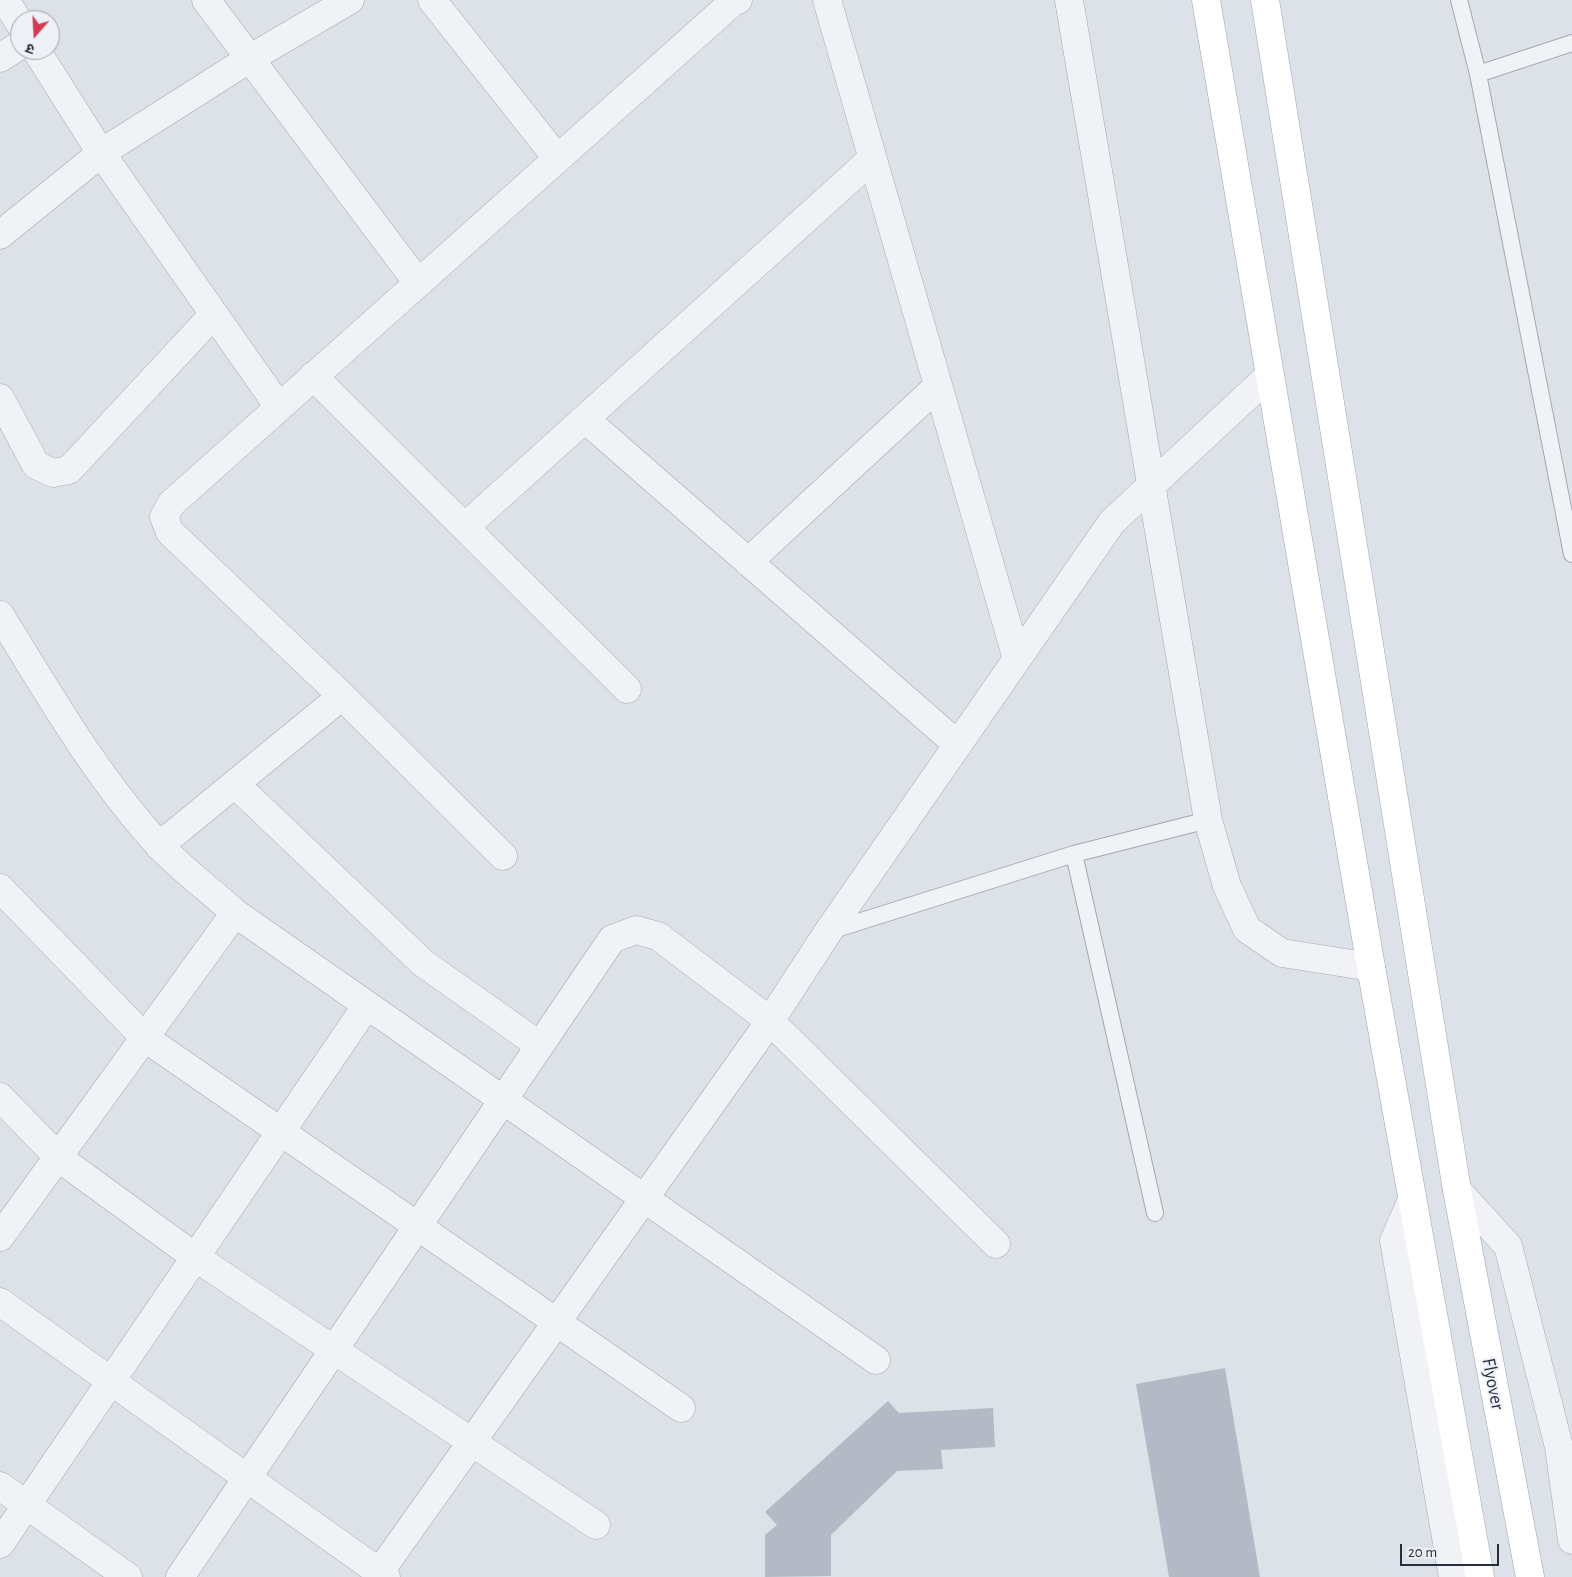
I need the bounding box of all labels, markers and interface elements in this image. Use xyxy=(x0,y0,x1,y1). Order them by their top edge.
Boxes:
north arrow xyxy=(10,10,60,60)
text: उ xyxy=(24,40,37,56)
street label: Flyover xyxy=(1477,1356,1509,1412)
scale bar xyxy=(1402,1534,1501,1566)
text: 20 m xyxy=(1408,1545,1437,1560)

